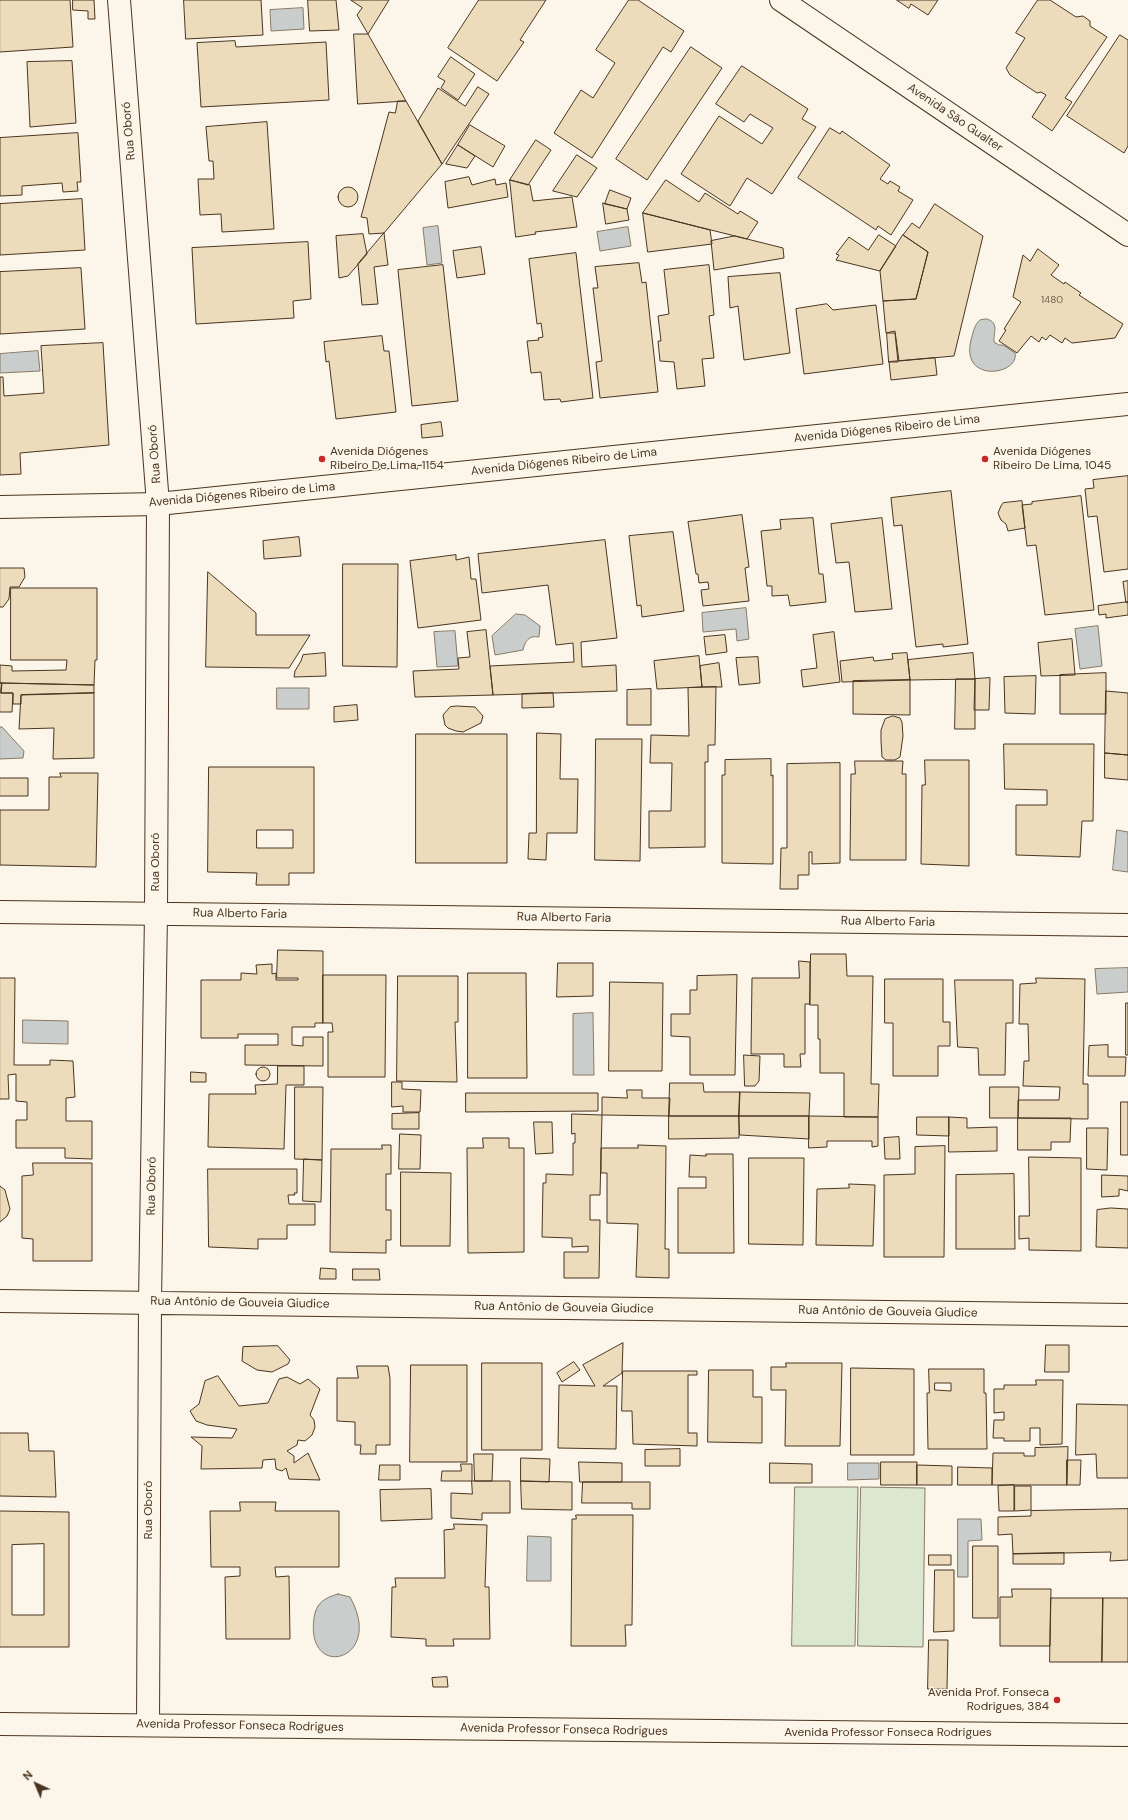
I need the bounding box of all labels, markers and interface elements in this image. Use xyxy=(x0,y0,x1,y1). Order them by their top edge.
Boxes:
street label: Avenida São Gualter xyxy=(905,81,1005,155)
street label: Rua Oboró xyxy=(119,101,139,161)
house number: 1480 xyxy=(1041,294,1063,306)
street label: Avenida Diógenes Ribeiro de Lima xyxy=(793,412,981,446)
street label: Rua Oboró xyxy=(146,424,164,484)
place label: Avenida Diógenes Ribeiro De Lima, 1154 xyxy=(330,445,444,473)
street label: Avenida Diógenes Ribeiro de Lima xyxy=(470,445,658,479)
place label: Avenida Diógenes Ribeiro De Lima, 1045 xyxy=(993,445,1111,473)
marker: Avenida Diógenes Ribeiro De Lima, 1154 xyxy=(317,454,327,464)
marker: Avenida Diógenes Ribeiro De Lima, 1045 xyxy=(980,454,990,464)
street label: Avenida Diógenes Ribeiro de Lima xyxy=(148,480,336,510)
street label: Rua Oboró xyxy=(149,833,163,891)
street label: Rua Alberto Faria xyxy=(193,906,287,922)
street label: Rua Alberto Faria xyxy=(517,910,611,926)
street label: Rua Alberto Faria xyxy=(841,914,935,930)
street label: Rua Oboró xyxy=(144,1156,160,1216)
street label: Rua Antônio de Gouveia Giudice xyxy=(150,1294,330,1312)
street label: Rua Antônio de Gouveia Giudice xyxy=(474,1299,654,1317)
street label: Rua Antônio de Gouveia Giudice xyxy=(798,1303,978,1321)
street label: Rua Oboró xyxy=(142,1481,156,1539)
place label: Avenida Prof. Fonseca Rodrigues, 384 xyxy=(928,1686,1049,1714)
marker: Avenida Prof. Fonseca Rodrigues, 384 xyxy=(1052,1695,1062,1705)
street label: Avenida Professor Fonseca Rodrigues xyxy=(136,1717,344,1735)
street label: Avenida Professor Fonseca Rodrigues xyxy=(460,1721,668,1739)
street label: Avenida Professor Fonseca Rodrigues xyxy=(784,1726,992,1740)
north arrow xyxy=(16,1764,56,1804)
text: N xyxy=(20,1768,35,1783)

